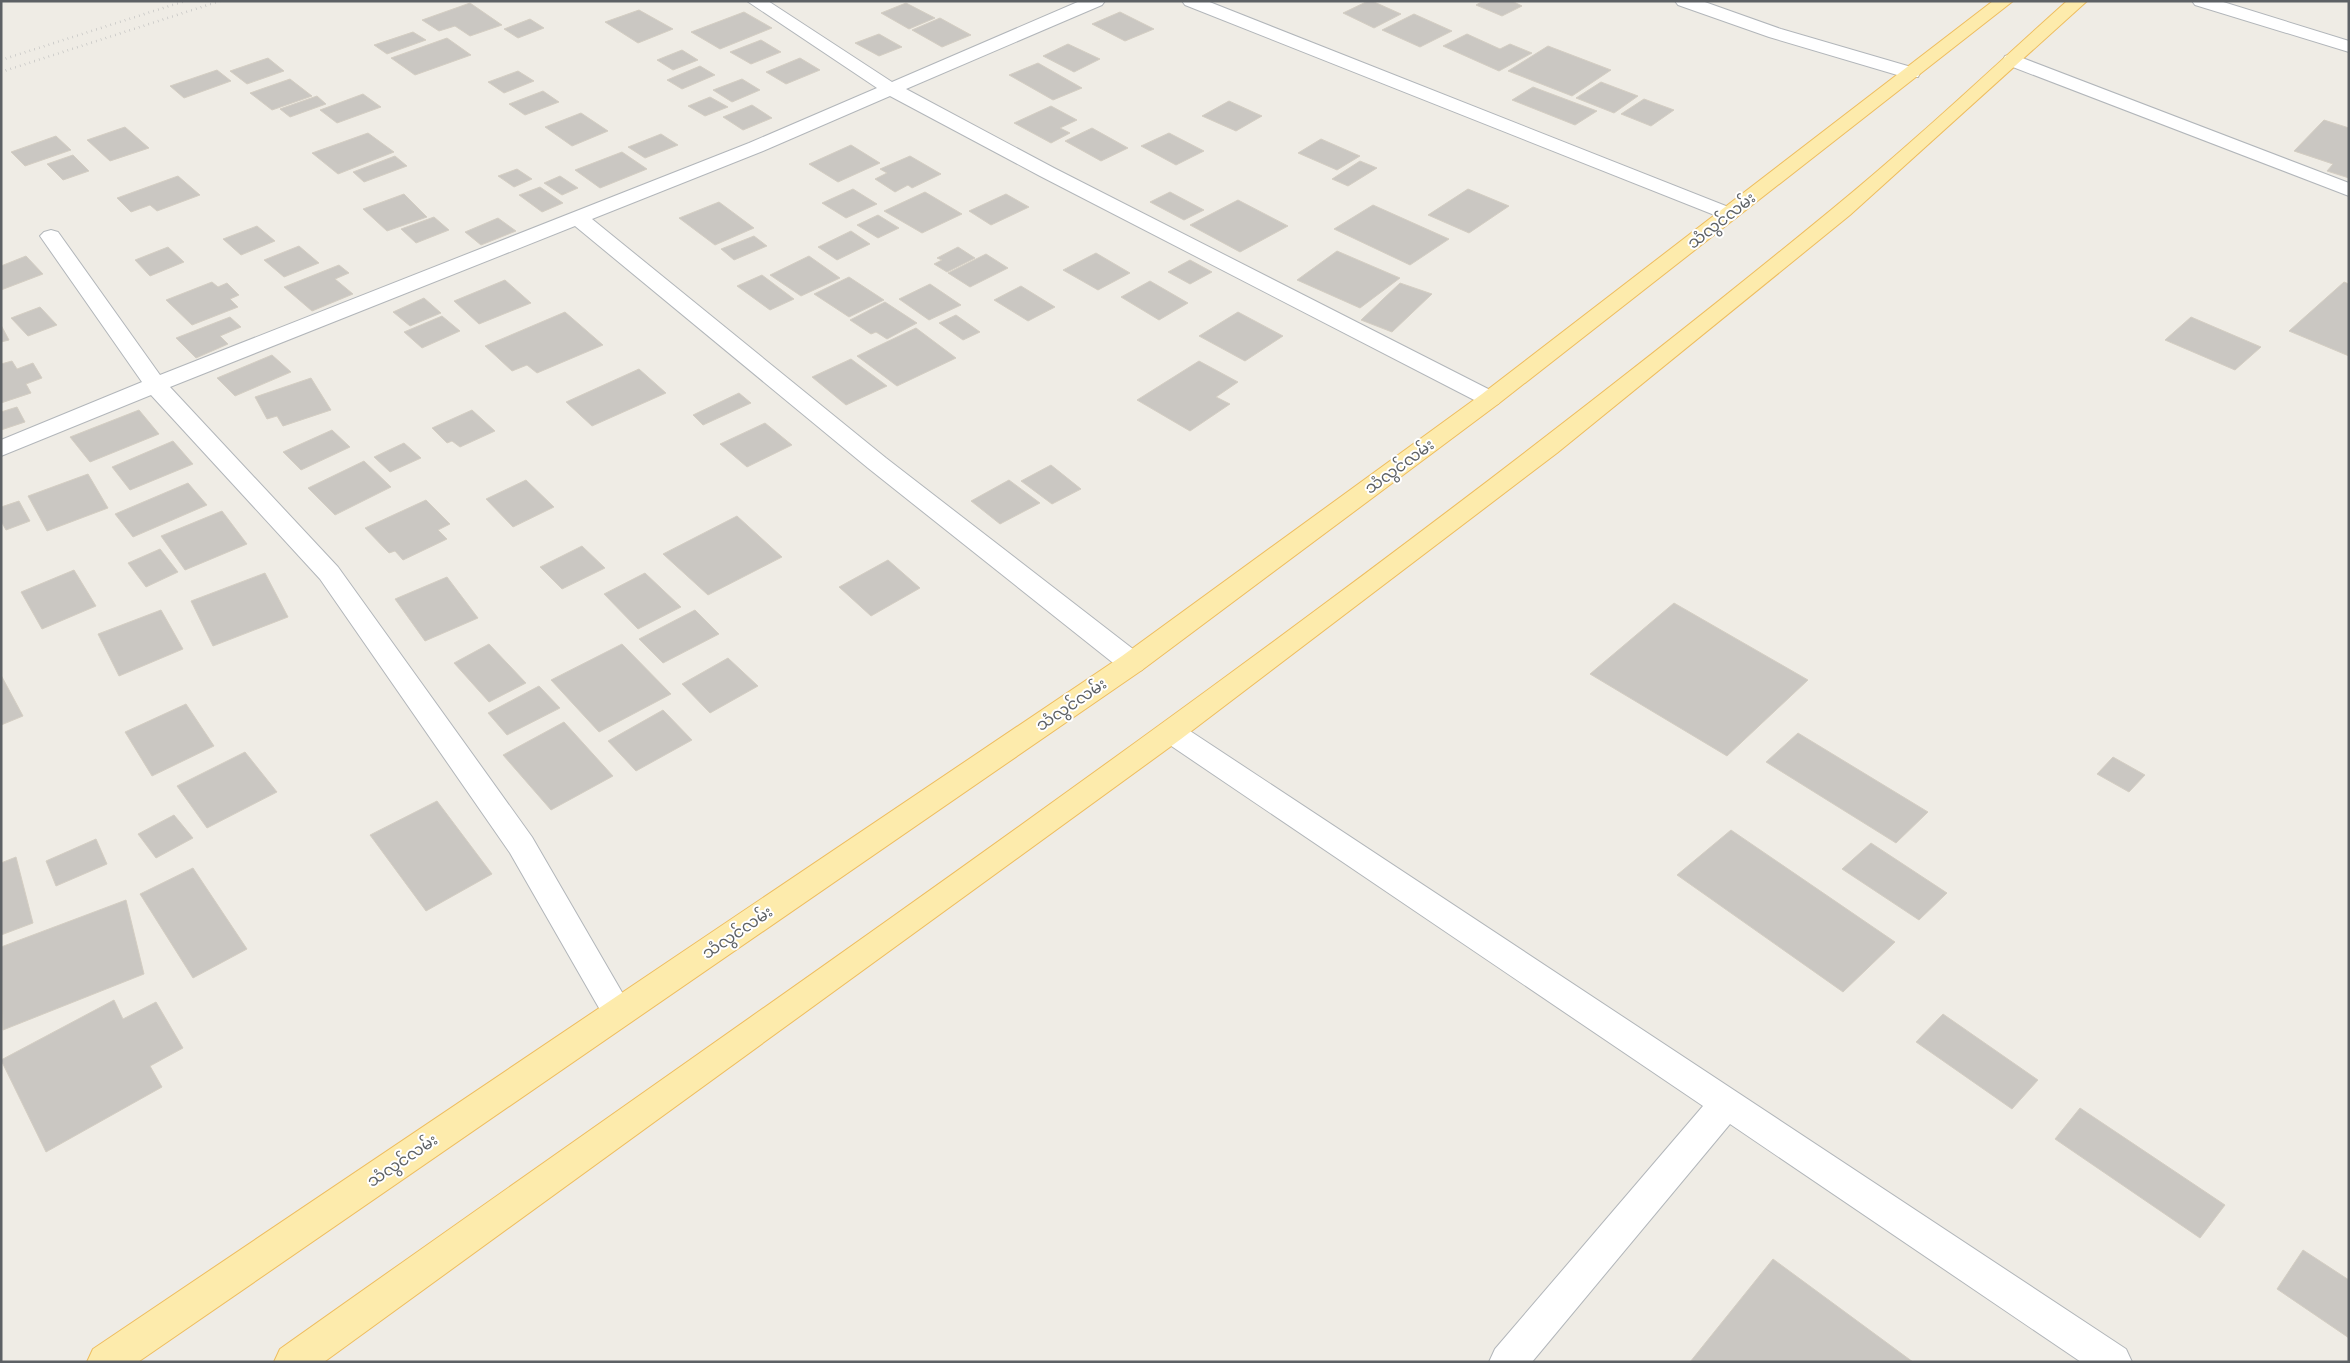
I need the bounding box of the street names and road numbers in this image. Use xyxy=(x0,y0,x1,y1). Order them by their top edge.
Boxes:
street label: သံလွင်လမ်း xyxy=(1682,186,1761,256)
street label: သံလွင်လမ်း xyxy=(1360,433,1440,501)
street label: သံလွင်လမ်း xyxy=(1031,672,1112,738)
street label: သံလွင်လမ်း xyxy=(697,900,778,966)
street label: သံလွင်လမ်း xyxy=(362,1128,443,1194)

